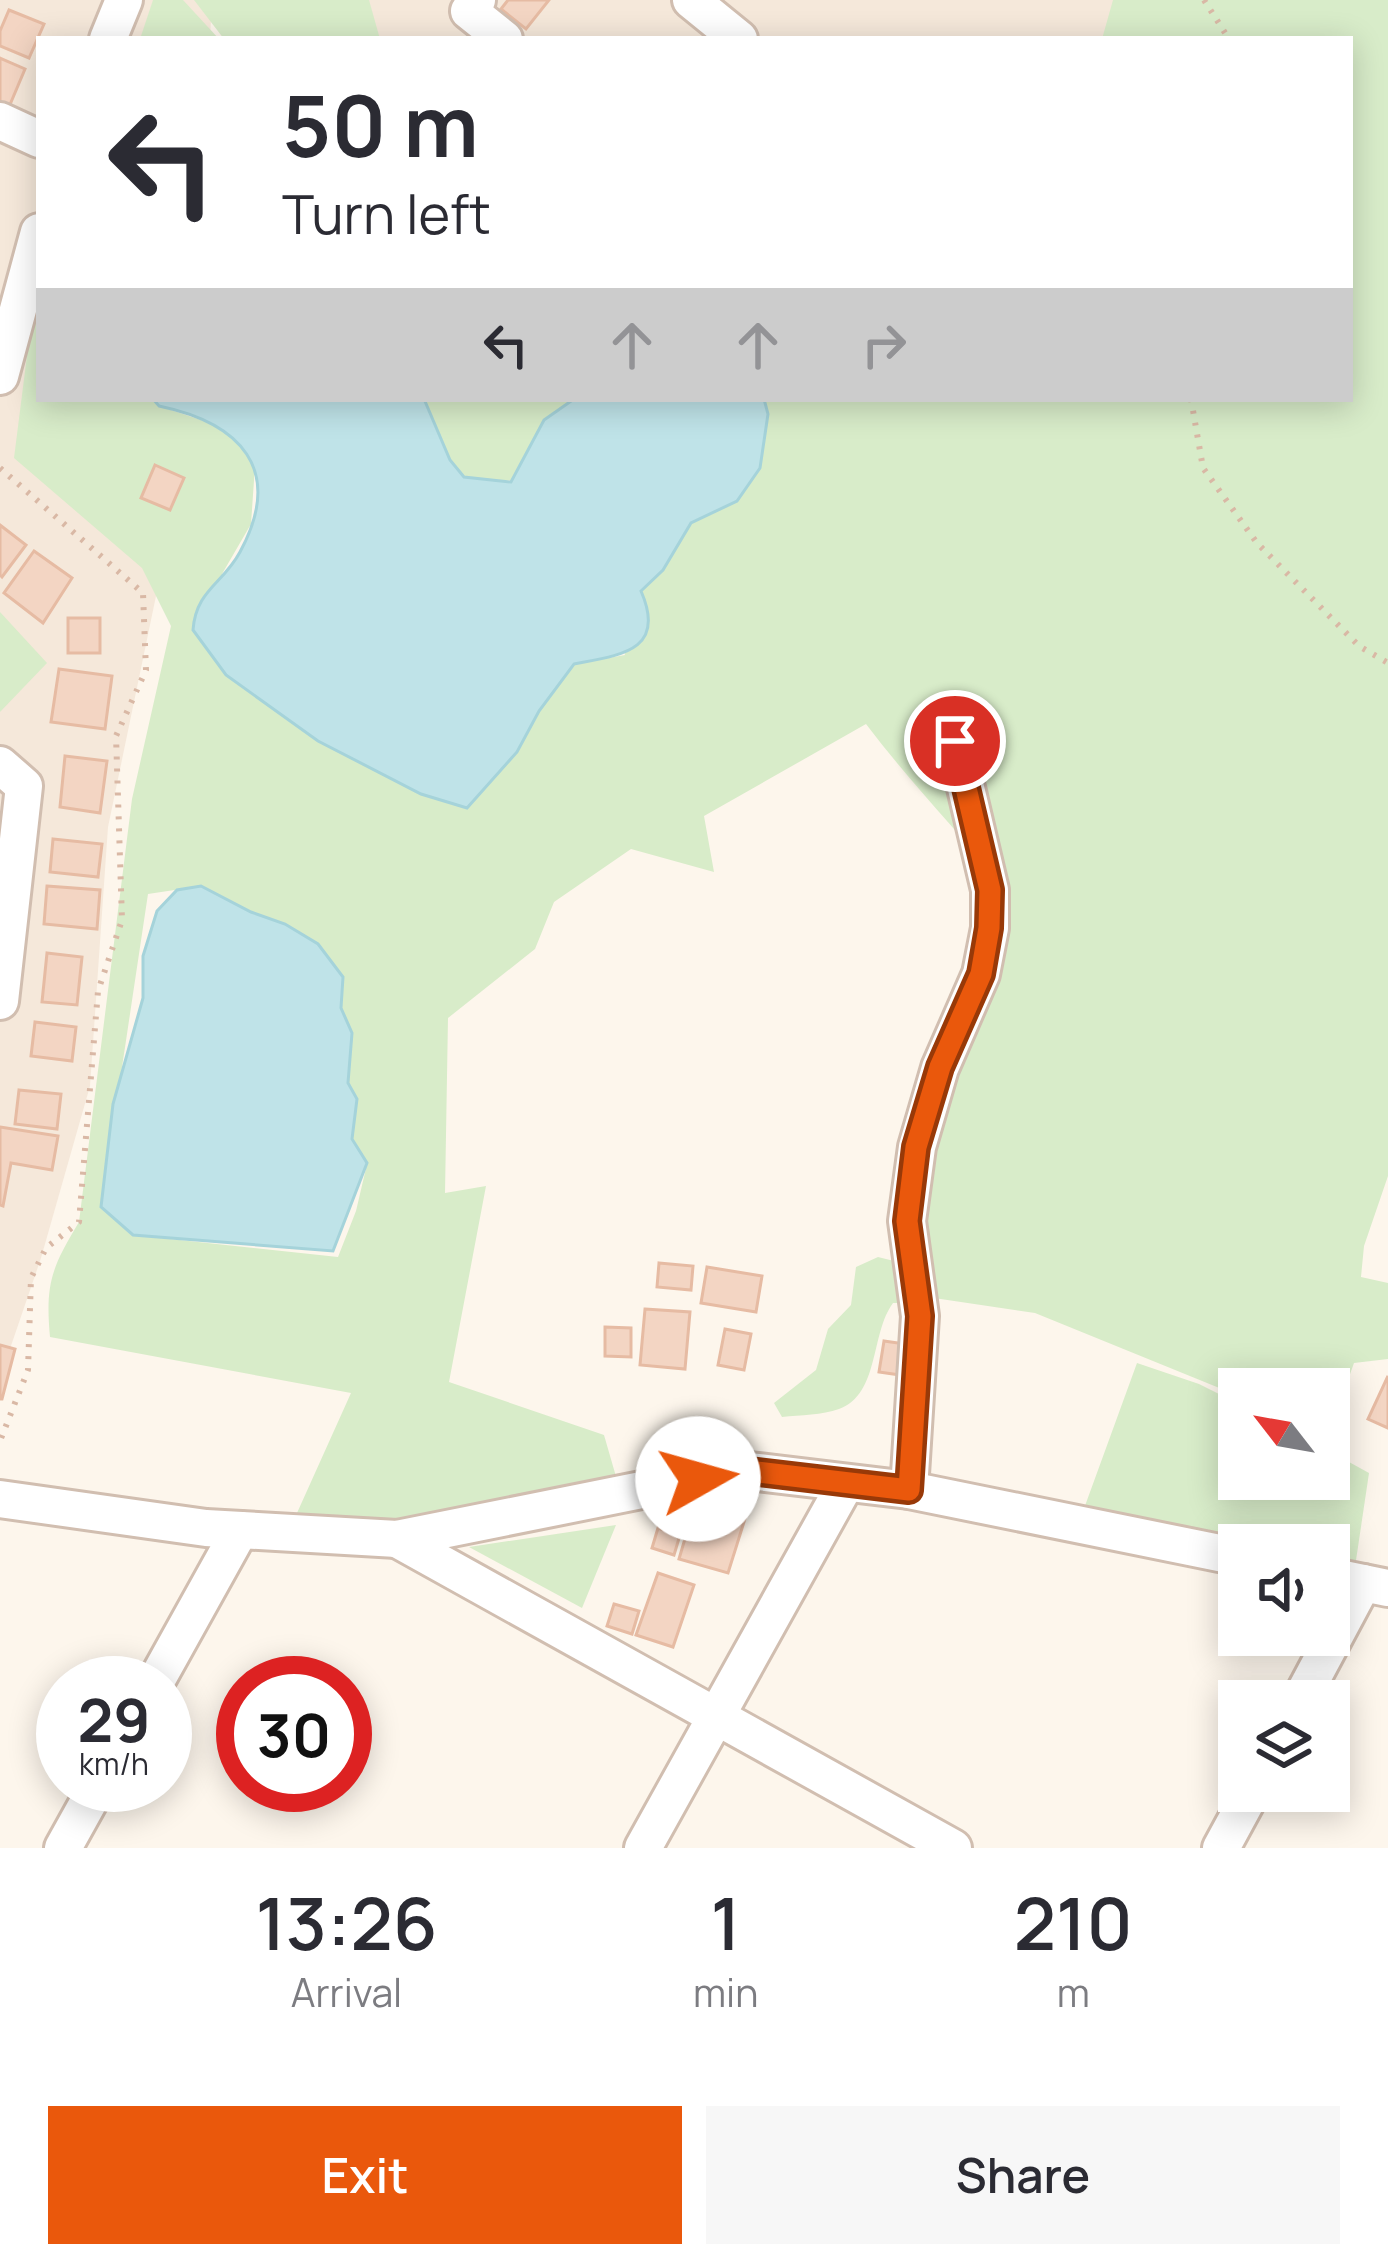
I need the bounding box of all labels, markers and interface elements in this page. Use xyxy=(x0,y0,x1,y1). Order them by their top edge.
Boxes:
text: 50 m xyxy=(282,67,479,182)
icon: left xyxy=(84,84,240,240)
text: Turn left xyxy=(282,176,491,250)
icon: left xyxy=(473,312,539,378)
icon: ahead xyxy=(599,312,665,378)
icon: ahead xyxy=(725,312,791,378)
icon: right xyxy=(851,312,917,378)
pin xyxy=(904,690,1006,792)
icon: arrive xyxy=(922,708,988,774)
north arrow xyxy=(1218,1368,1350,1500)
map controls xyxy=(1218,1368,1350,1812)
position arrow xyxy=(635,1416,761,1542)
button: sound xyxy=(1218,1524,1350,1656)
speed limit sign: 30 xyxy=(216,1656,372,1812)
text: 29 xyxy=(77,1678,151,1760)
button: layers xyxy=(1218,1680,1350,1812)
text: km/h xyxy=(79,1743,149,1784)
text: 13:26 xyxy=(255,1873,438,1972)
text: 1 xyxy=(710,1873,741,1972)
text: 210 xyxy=(1014,1873,1133,1972)
text: Arrival xyxy=(291,1965,402,2019)
text: min xyxy=(693,1965,758,2019)
text: m xyxy=(1057,1965,1090,2019)
button: Exit xyxy=(48,2106,682,2244)
button: Share xyxy=(706,2106,1340,2244)

